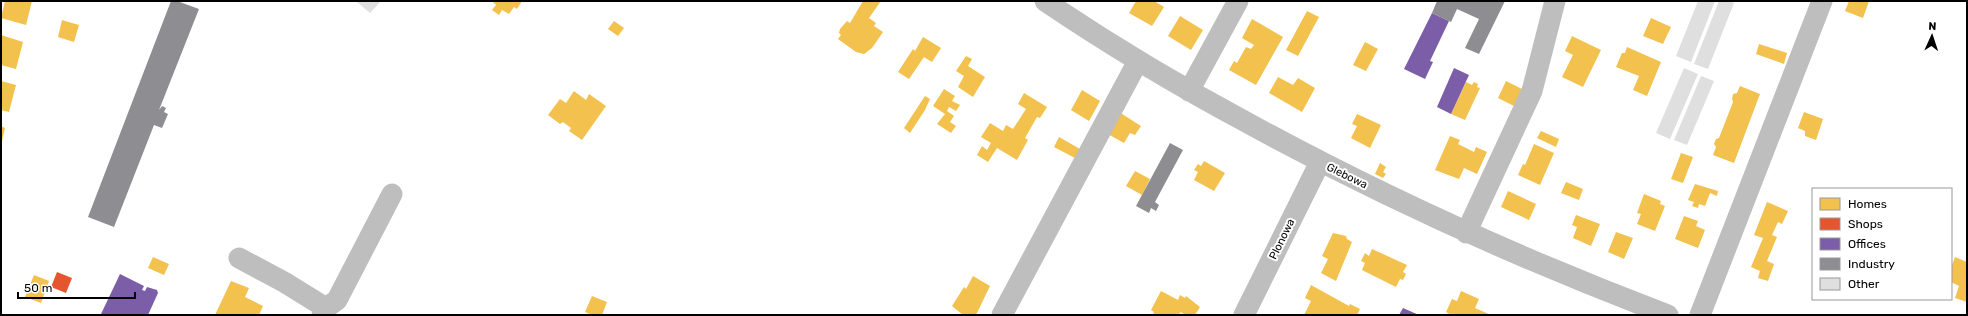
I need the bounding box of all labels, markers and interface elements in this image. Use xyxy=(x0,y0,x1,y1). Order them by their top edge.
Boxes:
north arrow xyxy=(1912,16,1952,56)
text: N xyxy=(1928,20,1937,33)
street label: Glebowa xyxy=(1324,161,1370,191)
legend xyxy=(1812,188,1952,300)
text: Homes xyxy=(1848,197,1887,211)
street label: Plonowa xyxy=(1267,217,1297,261)
text: Shops xyxy=(1848,217,1883,231)
text: Offices xyxy=(1848,237,1886,251)
text: Industry xyxy=(1848,257,1895,271)
scale bar xyxy=(18,274,135,300)
text: Other xyxy=(1848,277,1880,291)
text: 50 m xyxy=(24,281,52,295)

